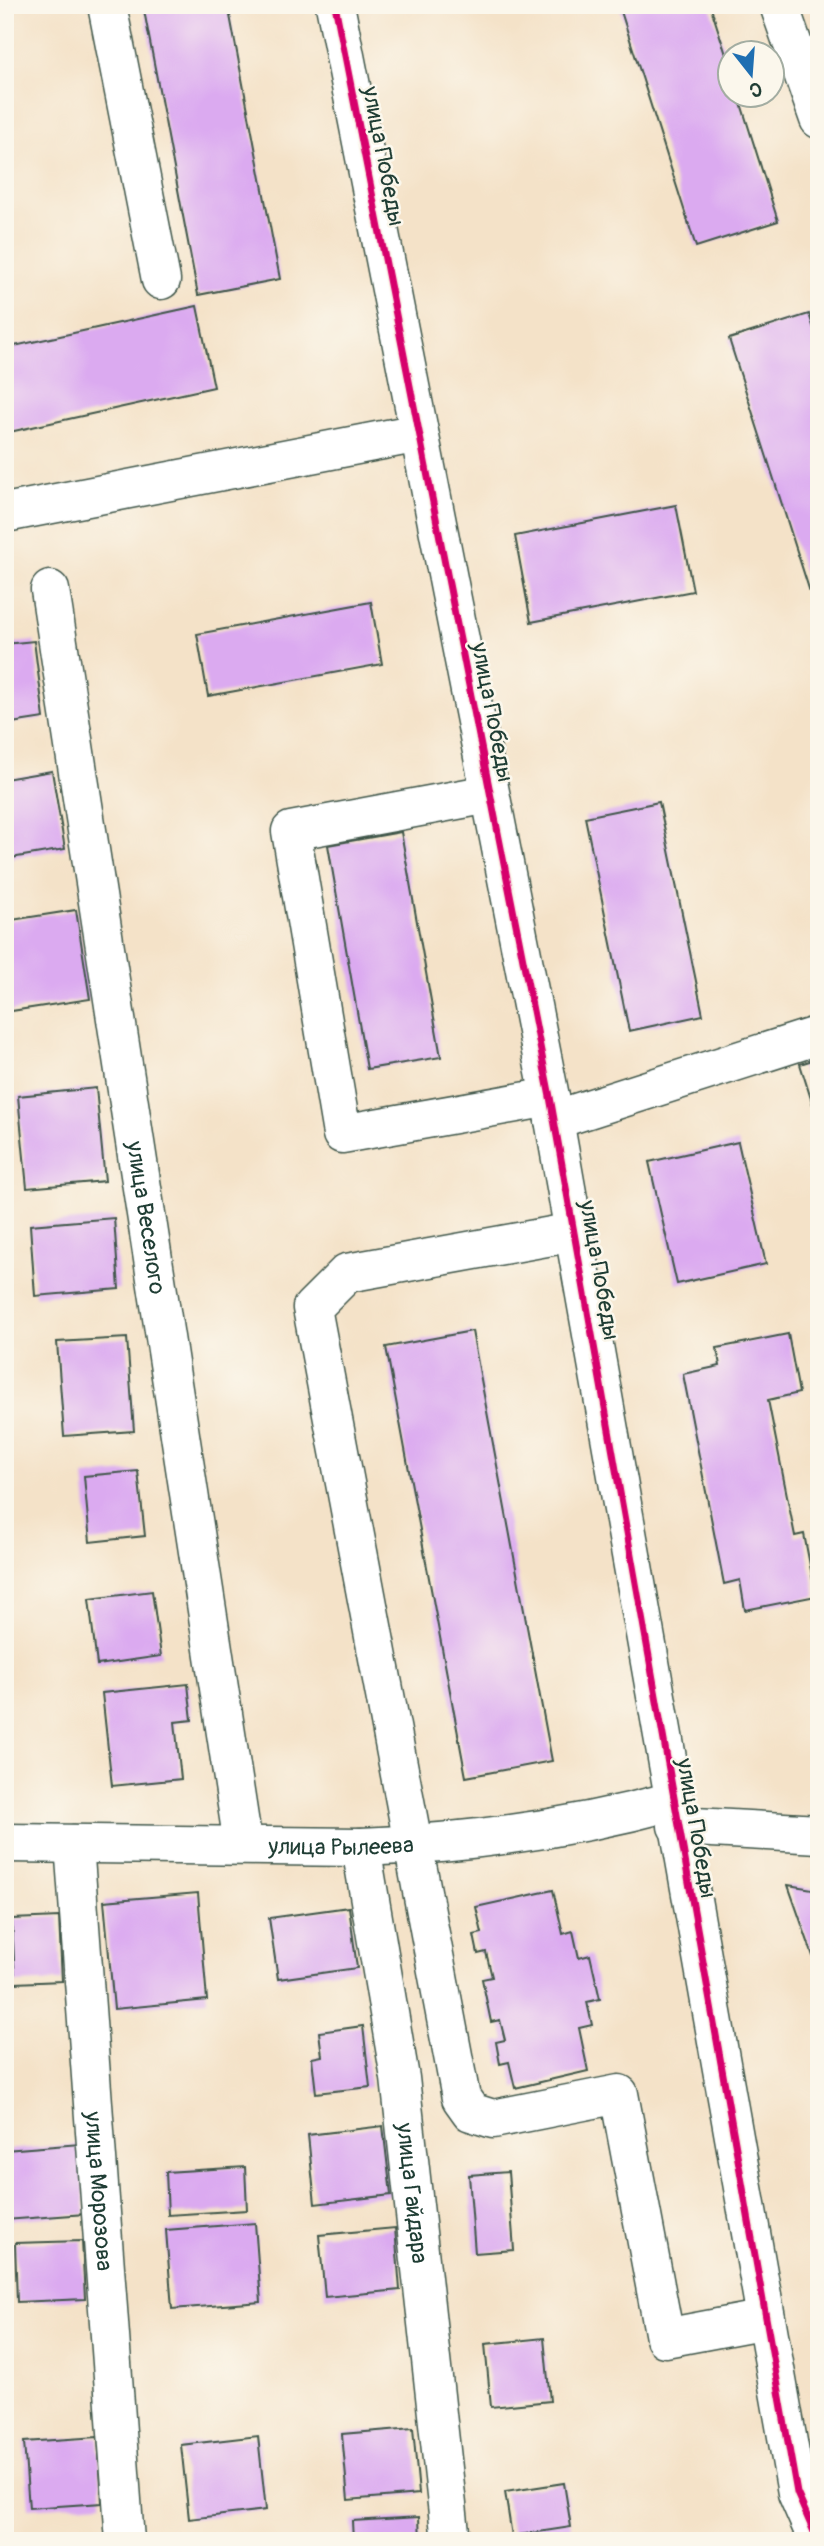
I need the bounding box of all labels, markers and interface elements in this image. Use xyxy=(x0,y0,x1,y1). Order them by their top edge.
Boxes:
north arrow xyxy=(716,38,786,108)
text: С xyxy=(746,76,765,103)
street label: улица Победы xyxy=(356,83,411,228)
street label: улица Победы xyxy=(465,639,520,784)
street label: улица Веселого xyxy=(120,1138,172,1296)
street label: улица Победы xyxy=(573,1197,626,1342)
street label: улица Победы xyxy=(670,1755,723,1900)
street label: улица Рылеева xyxy=(267,1830,415,1862)
street label: улица Морозова xyxy=(79,2109,119,2272)
street label: улица Гайдара xyxy=(390,2120,434,2265)

